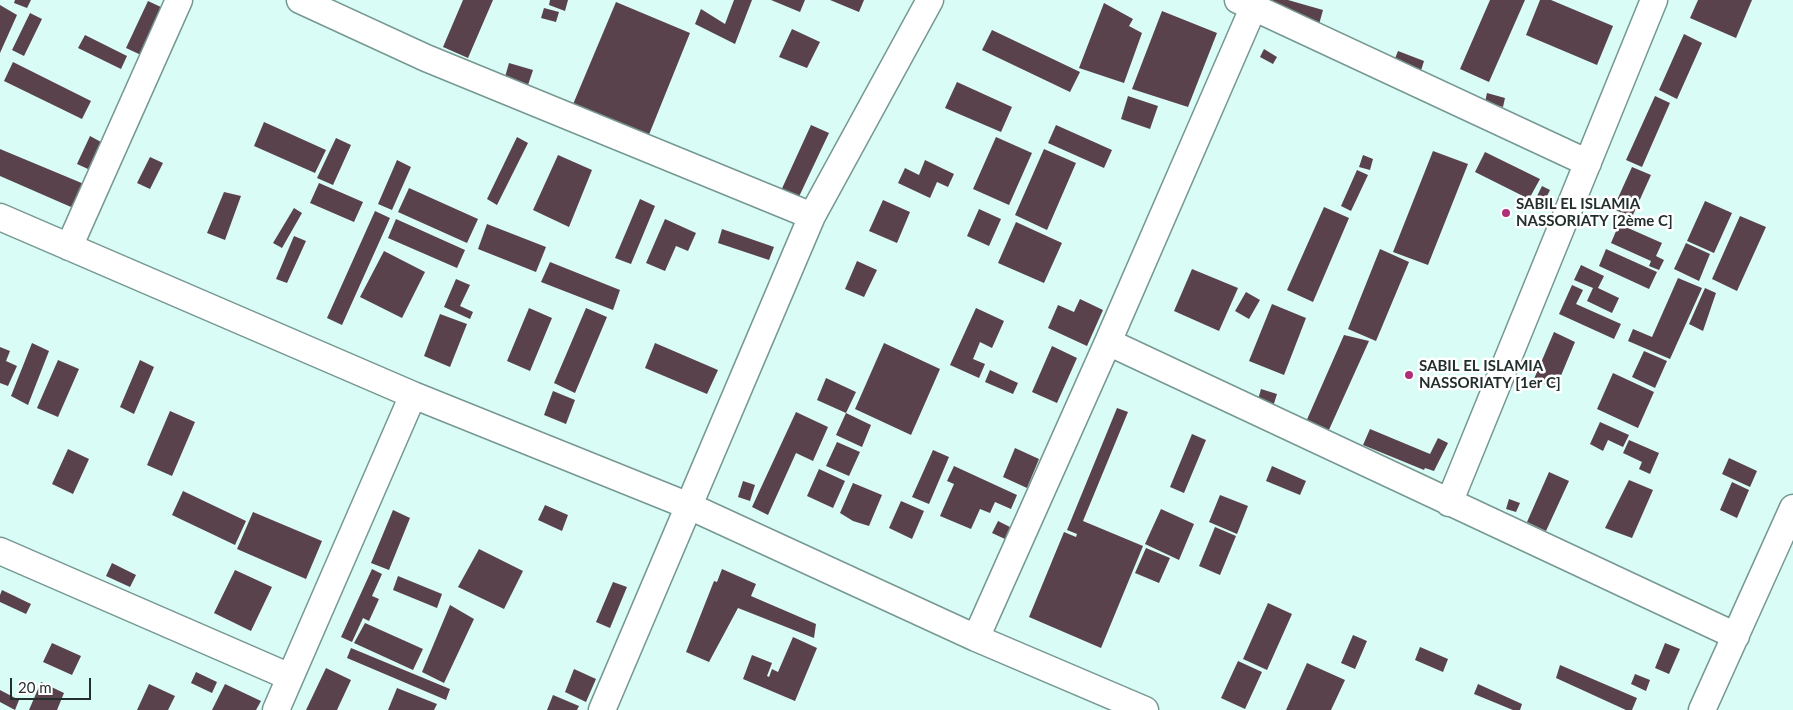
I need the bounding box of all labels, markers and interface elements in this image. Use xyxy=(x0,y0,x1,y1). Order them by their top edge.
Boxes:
place label: SABIL EL ISLAMIA NASSORIATY [2ème C] xyxy=(1516,195,1673,230)
marker: SABIL EL ISLAMIA NASSORIATY [2ème C] xyxy=(1500,207,1512,219)
place label: SABIL EL ISLAMIA NASSORIATY [1er C] xyxy=(1419,357,1561,392)
marker: SABIL EL ISLAMIA NASSORIATY [1er C] xyxy=(1403,369,1415,381)
scale bar xyxy=(12,668,94,700)
text: 20 m xyxy=(18,678,52,696)

